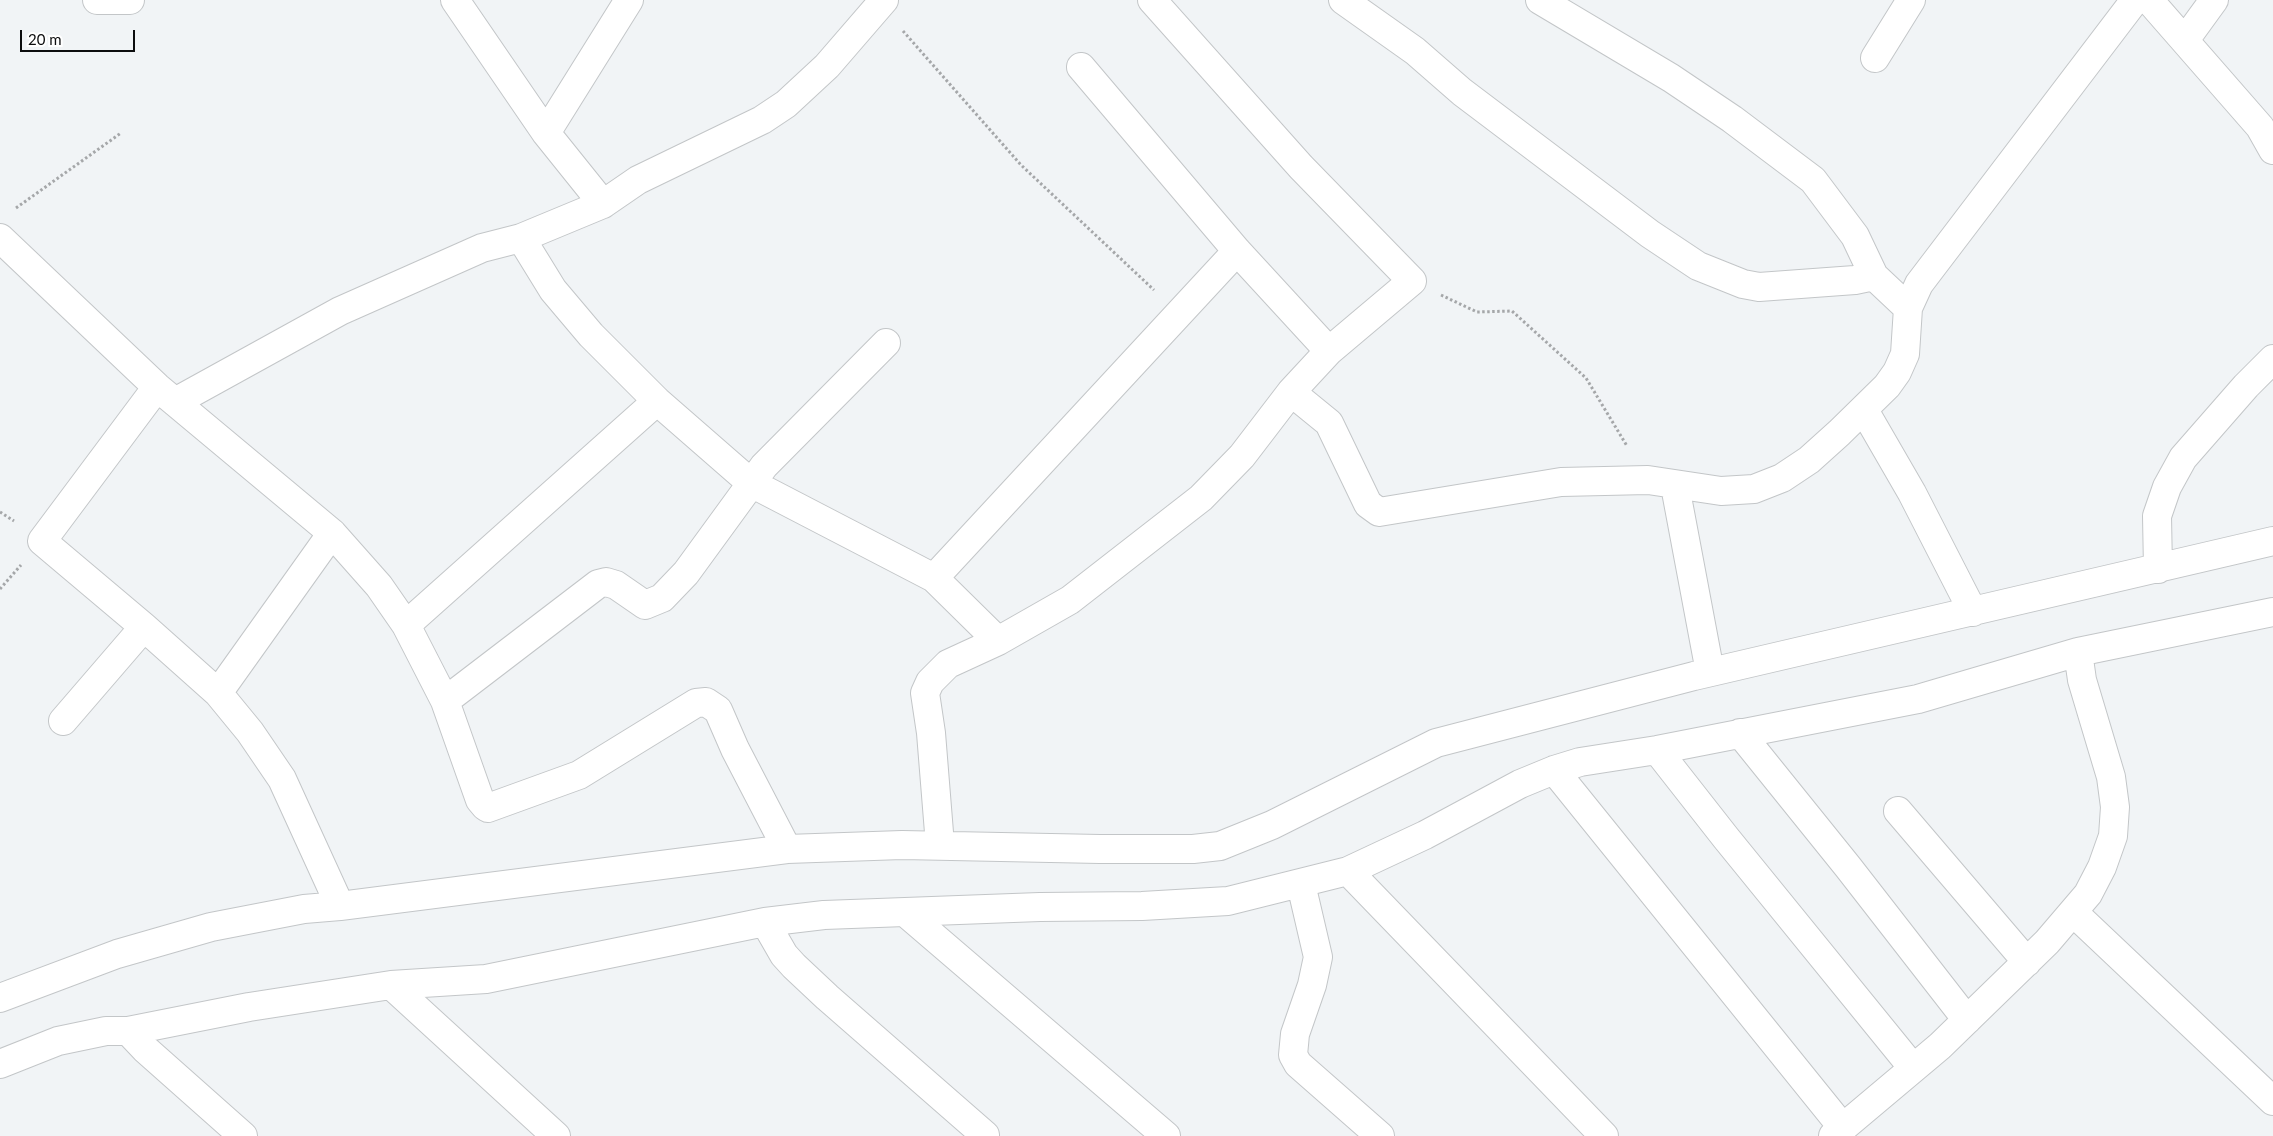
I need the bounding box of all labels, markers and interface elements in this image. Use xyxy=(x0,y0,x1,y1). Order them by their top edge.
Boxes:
scale bar xyxy=(22,20,138,52)
text: 20 m xyxy=(28,30,62,48)

